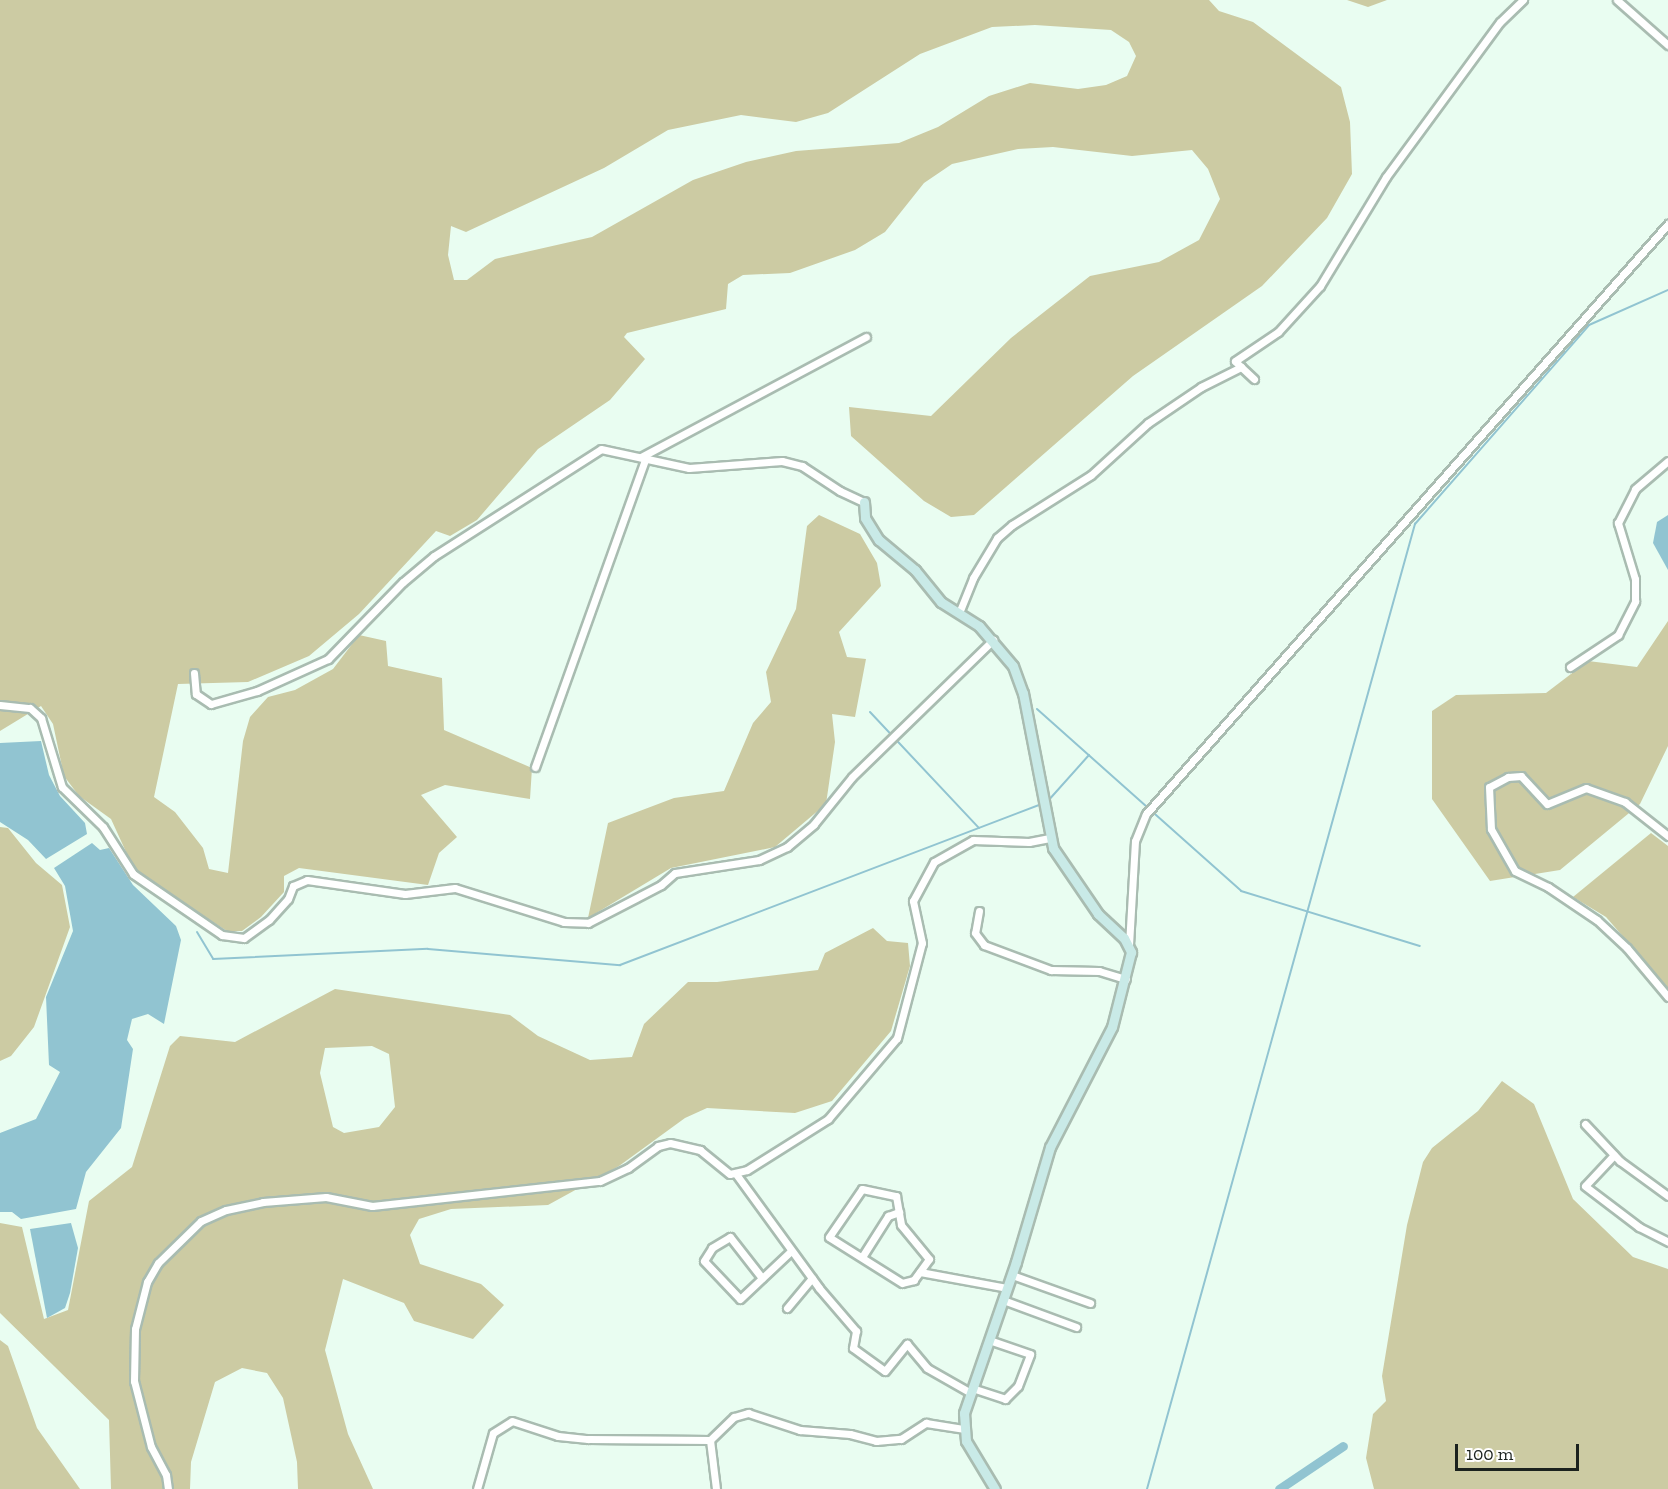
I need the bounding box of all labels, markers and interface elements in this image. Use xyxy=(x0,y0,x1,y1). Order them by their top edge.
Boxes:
scale bar xyxy=(1458,1432,1582,1470)
text: 100 m xyxy=(1466,1443,1513,1465)

